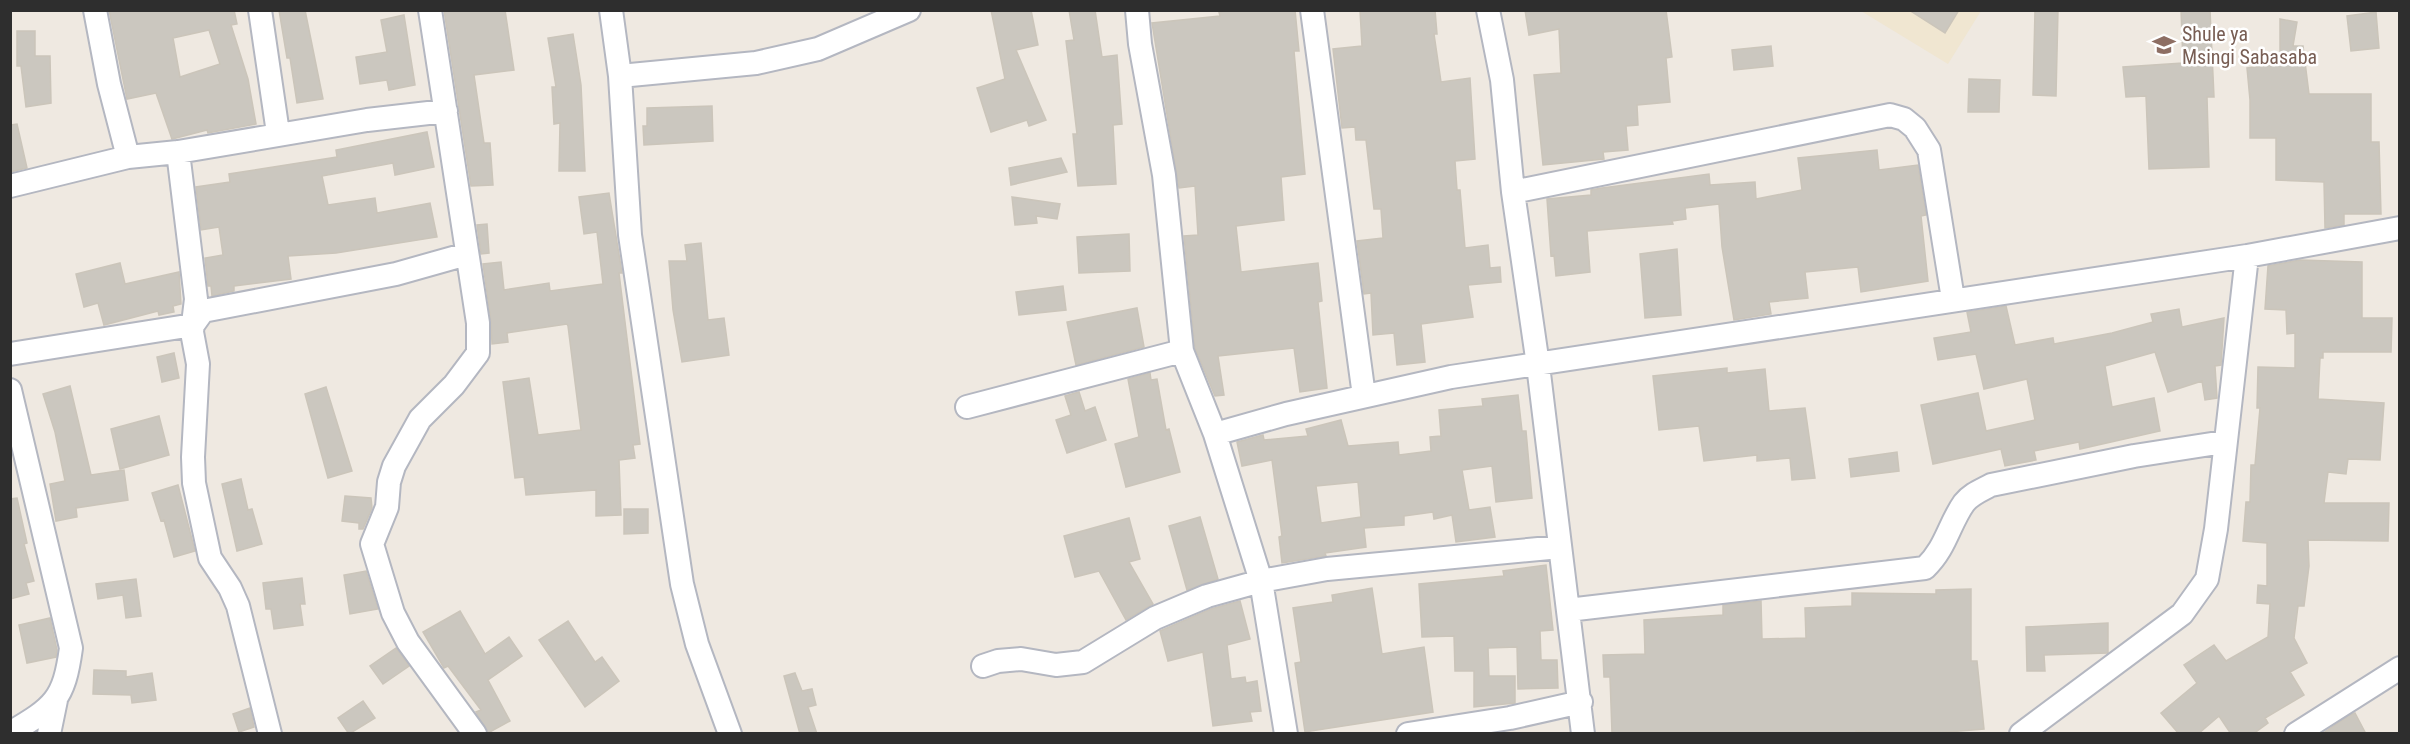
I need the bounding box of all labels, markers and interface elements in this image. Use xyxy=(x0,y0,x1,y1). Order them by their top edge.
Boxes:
place label: Shule ya Msingi Sabasaba xyxy=(2182,22,2317,69)
school or university icon: Shule ya Msingi Sabasaba xyxy=(2151,32,2177,58)

